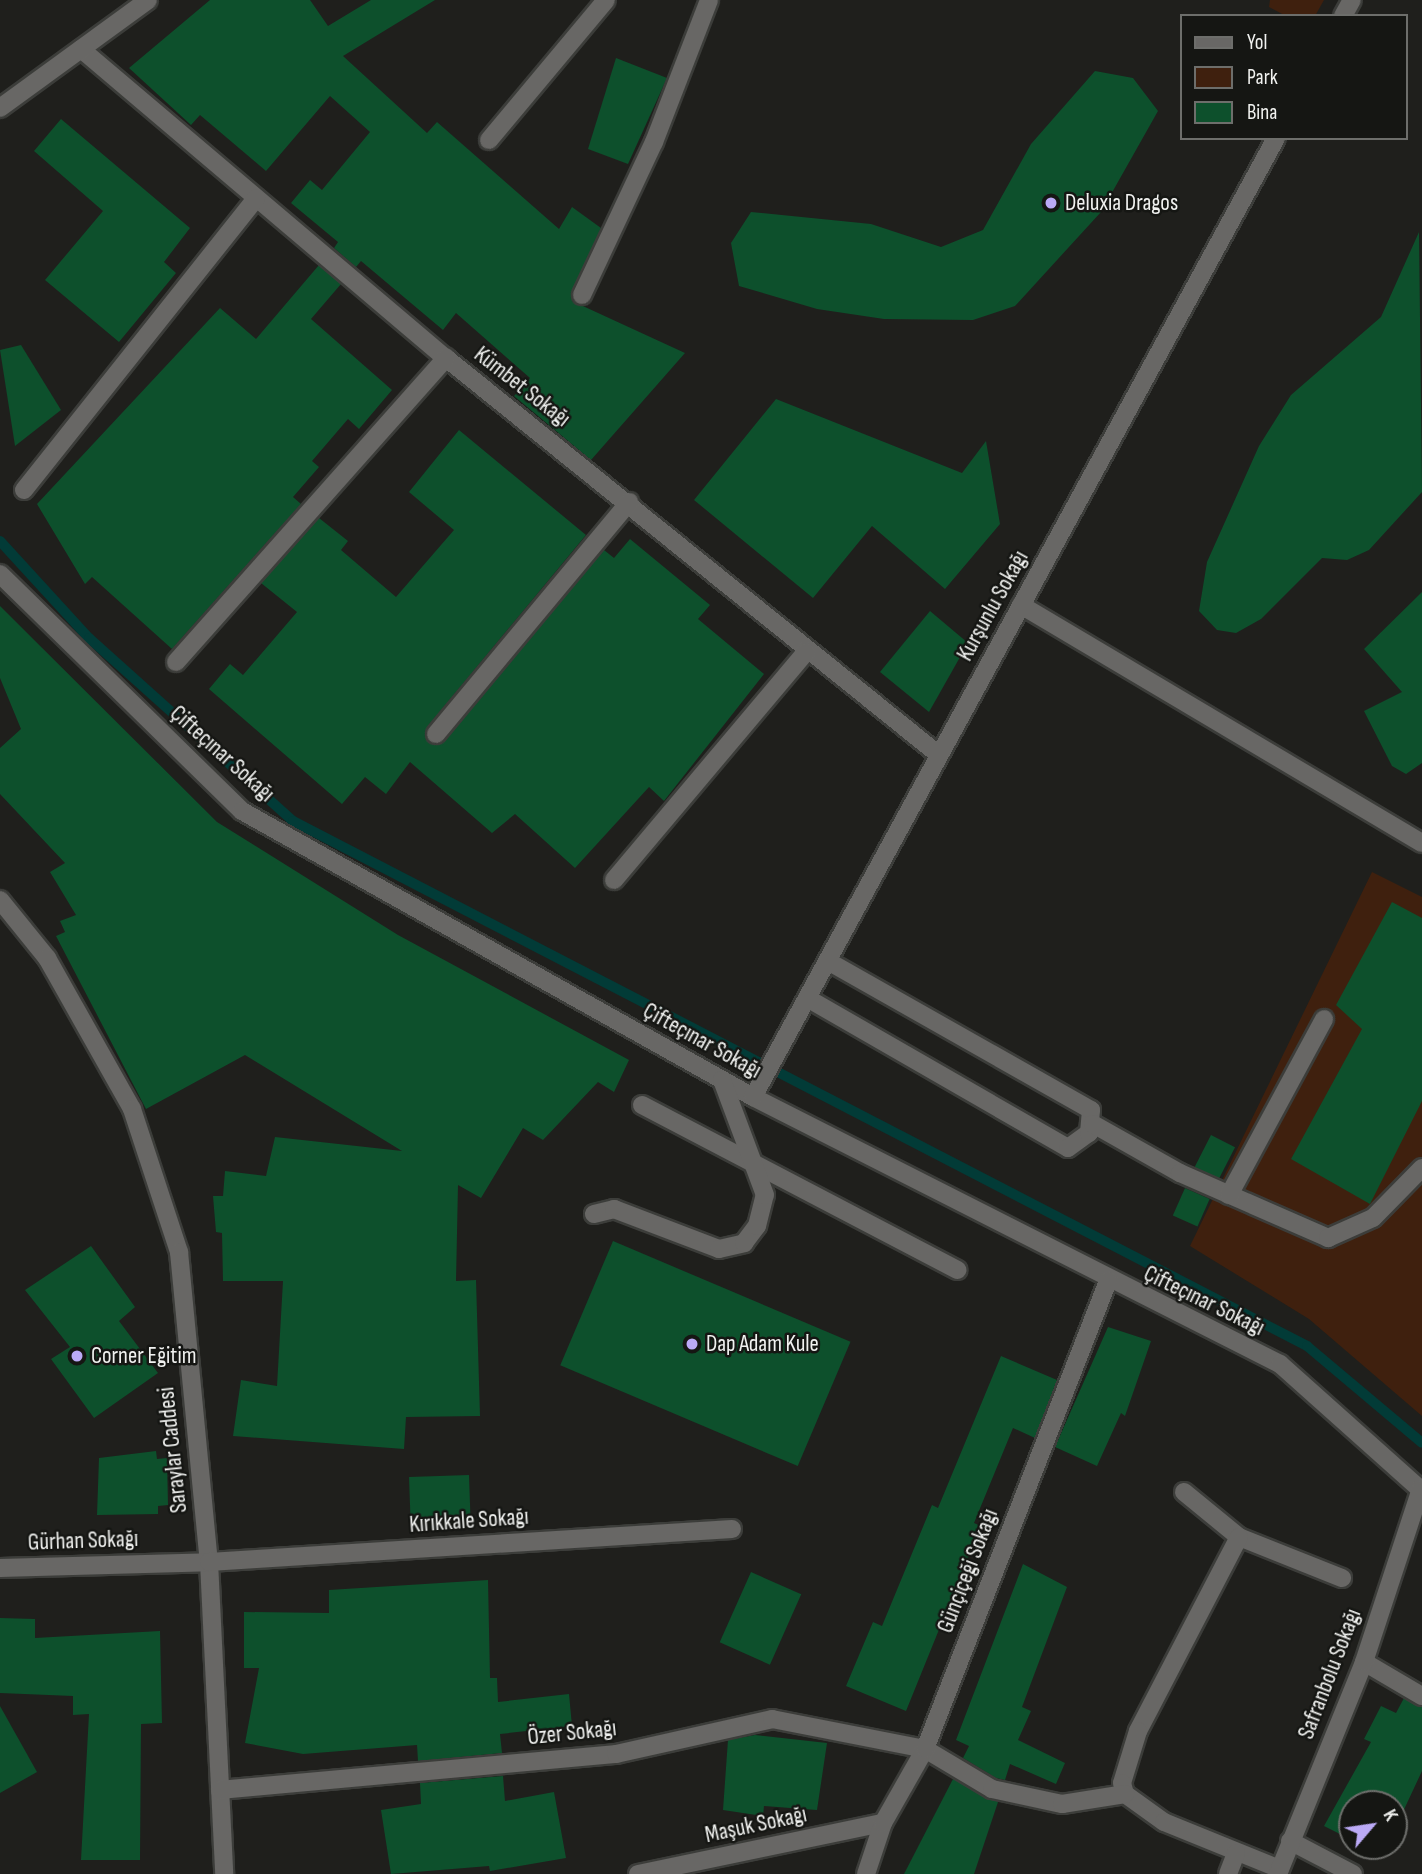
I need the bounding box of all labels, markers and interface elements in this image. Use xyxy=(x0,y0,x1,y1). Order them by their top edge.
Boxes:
legend xyxy=(1180,14,1408,140)
text: Yol xyxy=(1247,30,1267,55)
text: Park xyxy=(1247,65,1278,90)
text: Bina xyxy=(1247,100,1277,125)
place label: Deluxia Dragos xyxy=(1065,189,1178,217)
marker: Deluxia Dragos xyxy=(1043,195,1059,211)
street label: Kümbet Sokağı xyxy=(468,341,576,433)
street label: Kurşunlu Sokağı xyxy=(951,546,1035,666)
street label: Çifteçınar Sokağı xyxy=(164,700,280,808)
street label: Çifteçınar Sokağı xyxy=(638,997,766,1085)
street label: Çifteçınar Sokağı xyxy=(1139,1260,1269,1342)
place label: Dap Adam Kule xyxy=(706,1330,819,1358)
marker: Dap Adam Kule xyxy=(684,1336,700,1352)
place label: Corner Eğitim xyxy=(91,1342,196,1370)
marker: Corner Eğitim xyxy=(69,1348,85,1364)
street label: Saraylar Caddesi xyxy=(153,1386,193,1514)
street label: Kırıkkale Sokağı xyxy=(408,1503,530,1539)
street label: Günçiçeği Sokağı xyxy=(932,1505,1004,1637)
street label: Gürhan Sokağı xyxy=(27,1525,139,1557)
street label: Safranbolu Sokağı xyxy=(1292,1605,1368,1743)
street label: Özer Sokağı xyxy=(526,1715,618,1751)
north arrow xyxy=(1338,1790,1408,1860)
street label: Maşuk Sokağı xyxy=(703,1801,809,1849)
text: K xyxy=(1378,1806,1402,1825)

